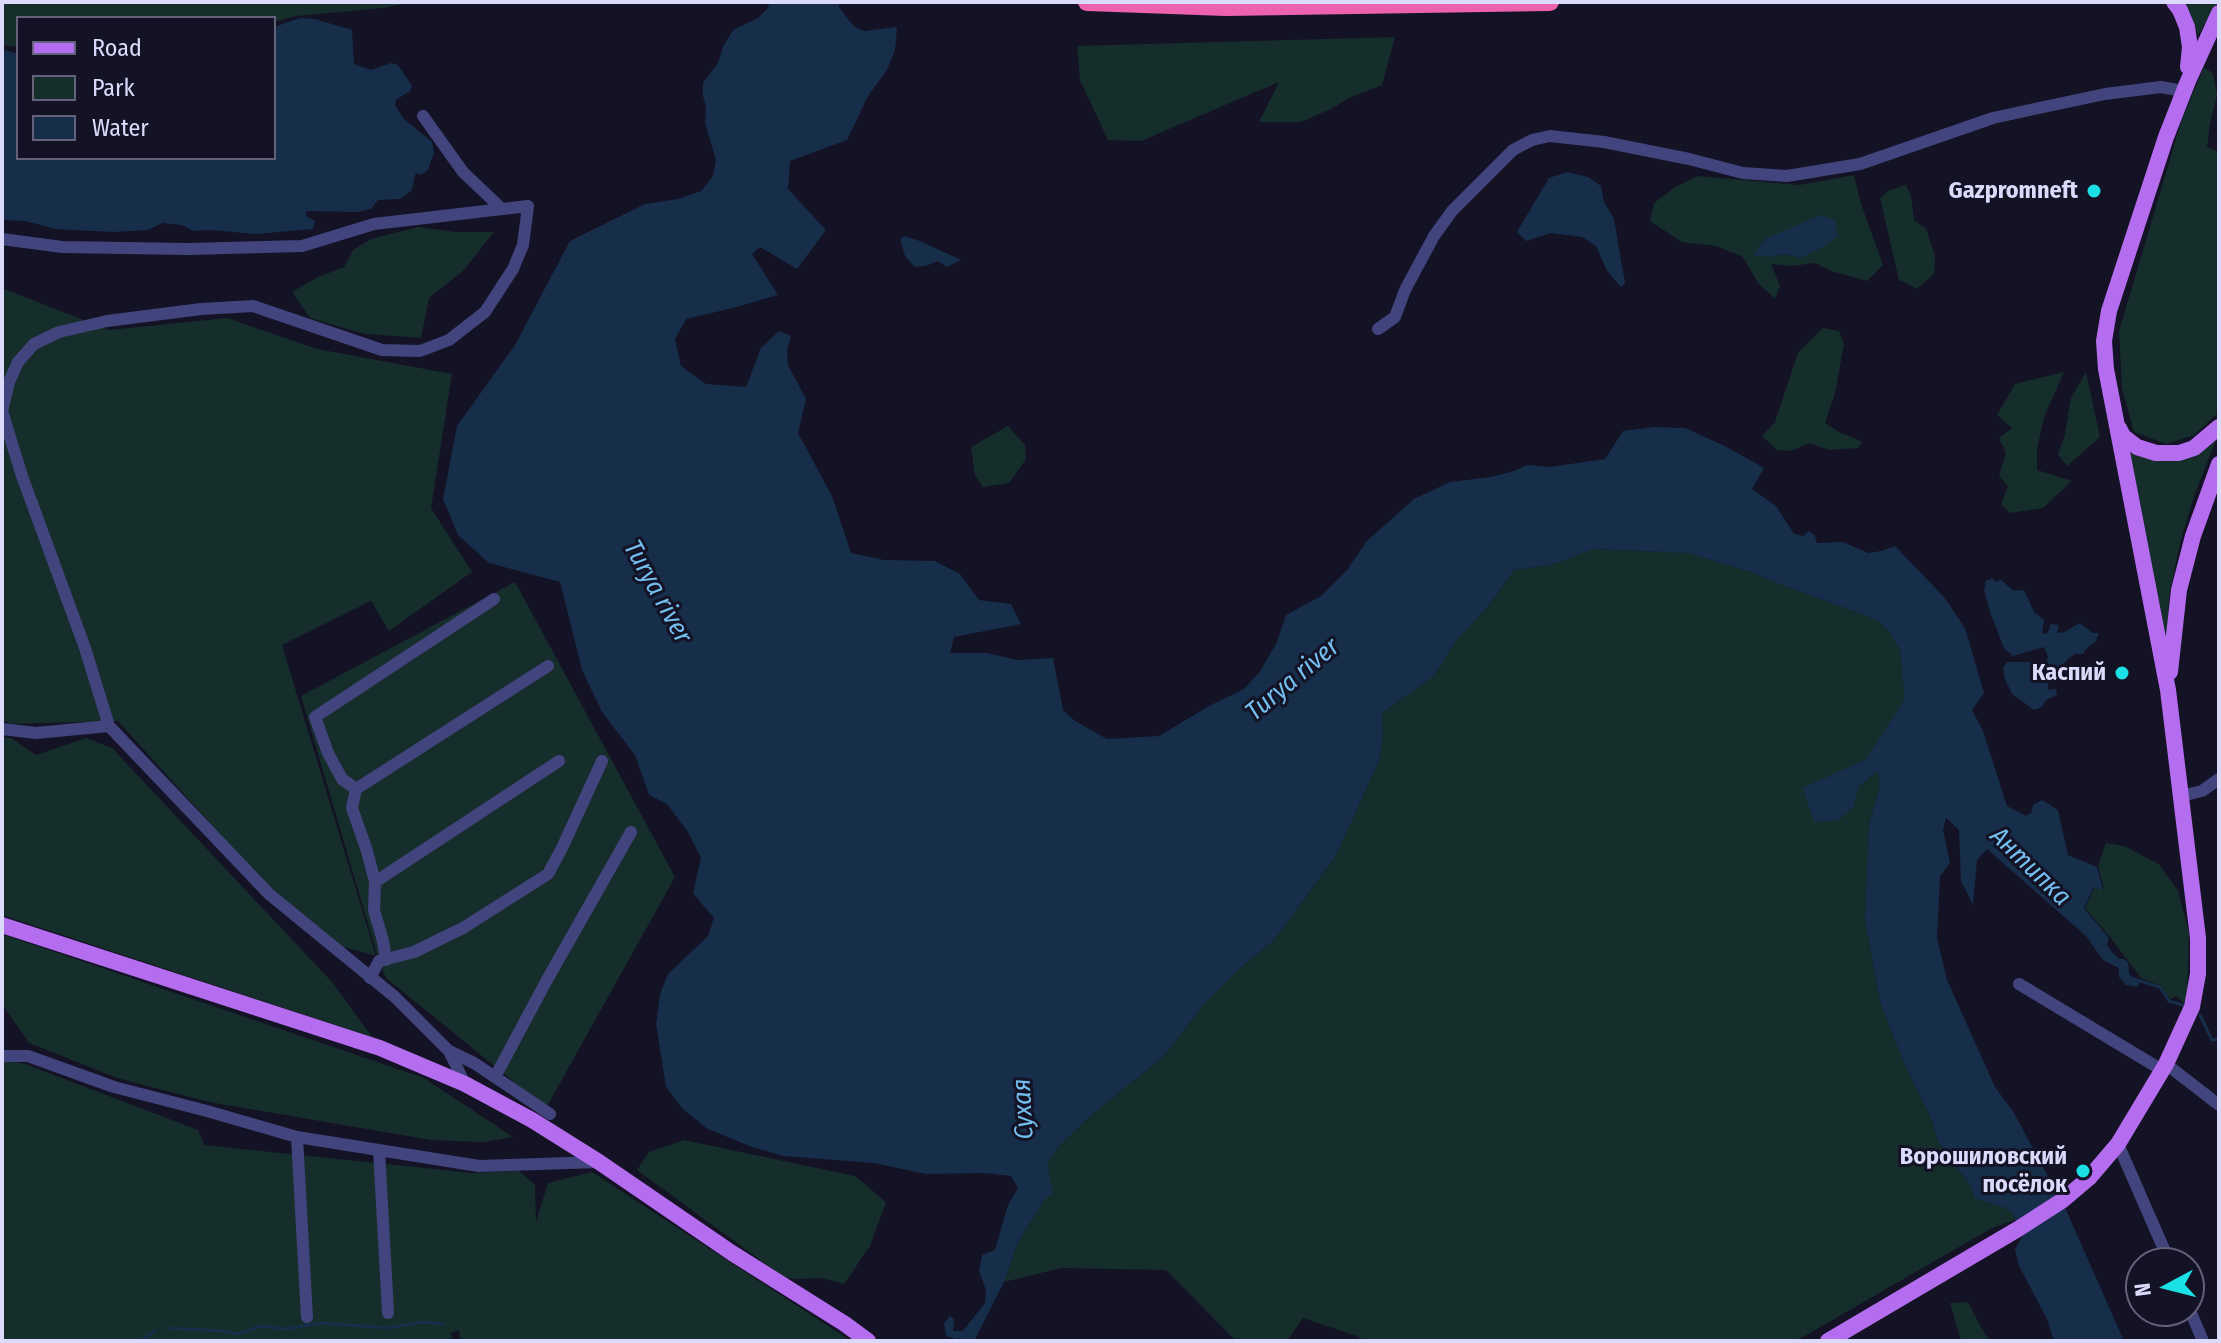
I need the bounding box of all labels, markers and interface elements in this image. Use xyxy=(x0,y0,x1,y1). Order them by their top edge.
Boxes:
legend xyxy=(16,16,276,160)
text: Road xyxy=(92,34,142,62)
text: Park xyxy=(92,74,135,102)
text: Water xyxy=(92,114,149,142)
place label: Gazpromneft xyxy=(1949,177,2078,205)
marker: Gazpromneft xyxy=(2085,182,2103,200)
water label: Turya river xyxy=(616,535,698,649)
water label: Turya river xyxy=(1240,632,1346,728)
place label: Каспий xyxy=(2032,659,2106,687)
marker: Каспий xyxy=(2113,664,2131,682)
water label: Антипка xyxy=(1983,821,2077,913)
water label: Сухая xyxy=(1007,1078,1041,1140)
place label: Ворошиловский посёлок xyxy=(1900,1143,2067,1199)
marker: Ворошиловский посёлок xyxy=(2074,1162,2092,1180)
north arrow xyxy=(2125,1247,2205,1327)
text: N xyxy=(2128,1282,2157,1298)

